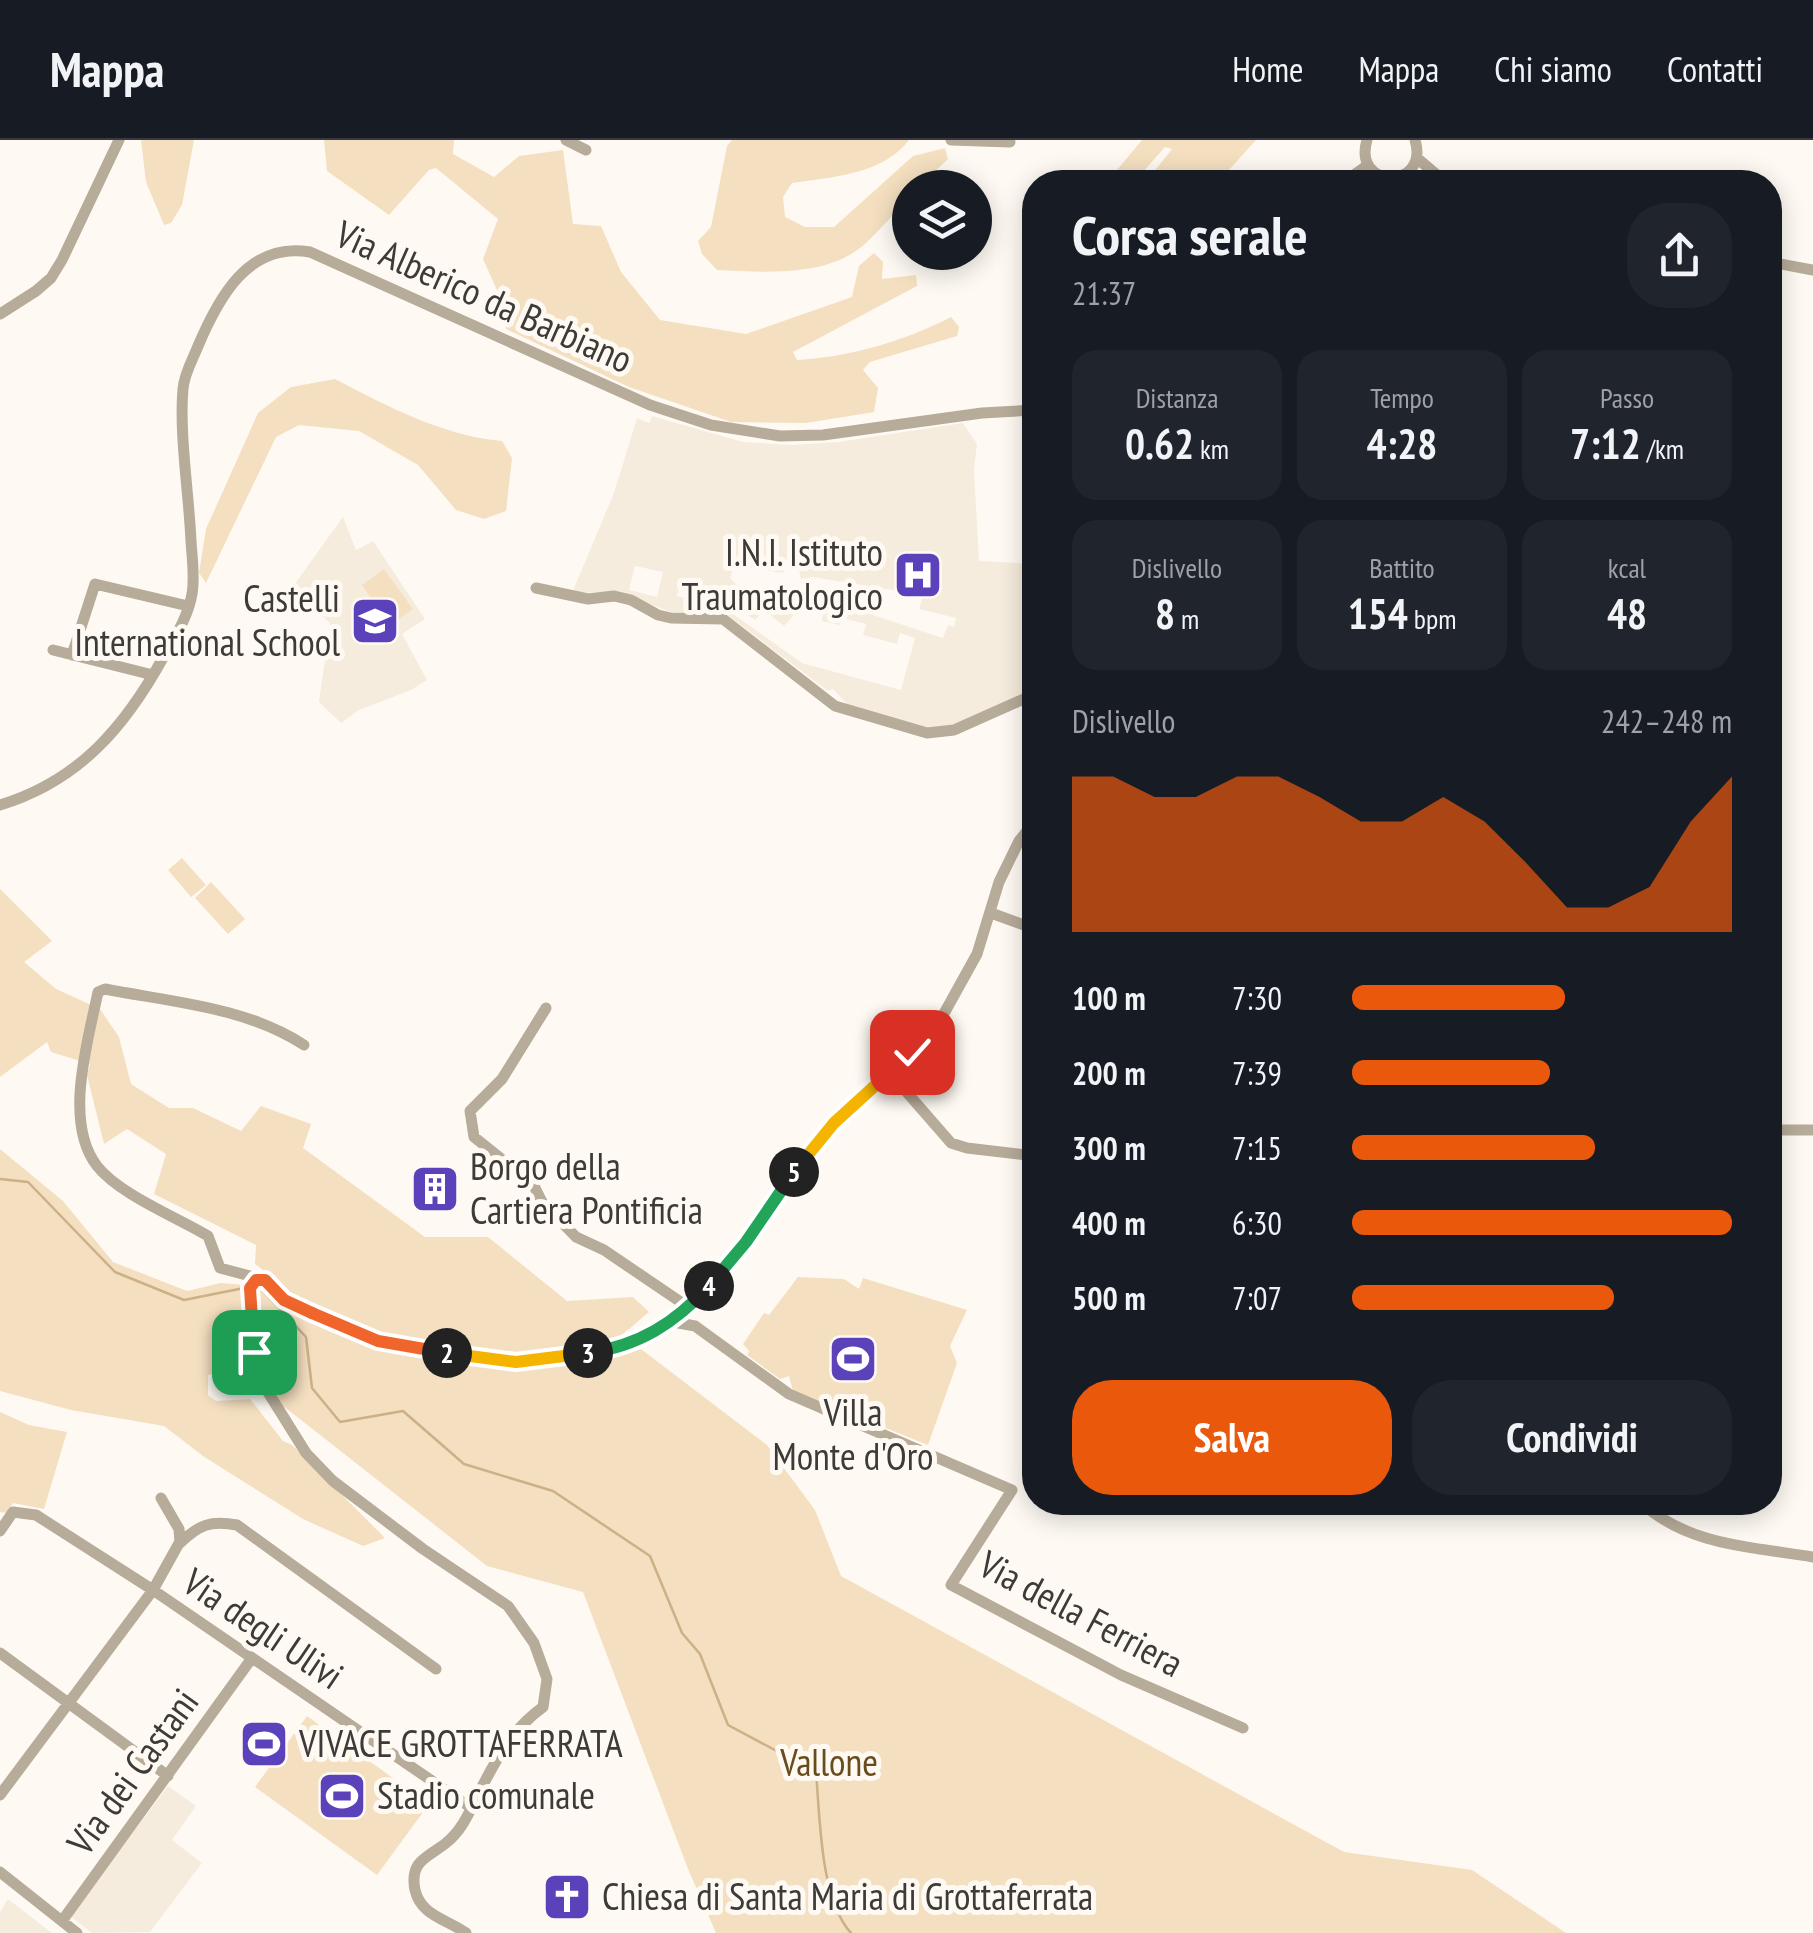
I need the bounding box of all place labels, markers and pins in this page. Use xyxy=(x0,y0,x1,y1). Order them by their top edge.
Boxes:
place label: I.N.I. Istituto Traumatologico xyxy=(681,527,883,620)
hospital icon: I.N.I. Istituto Traumatologico xyxy=(892,549,944,601)
place label: Castelli International School xyxy=(74,573,340,666)
school or university icon: Castelli International School xyxy=(349,595,401,647)
pin xyxy=(870,1010,955,1095)
place label: Borgo della Cartiera Pontificia xyxy=(470,1141,703,1234)
pin: 5 xyxy=(769,1147,819,1197)
building icon: Borgo della Cartiera Pontificia xyxy=(409,1163,461,1215)
pin: 4 xyxy=(684,1261,734,1311)
pin xyxy=(212,1310,297,1395)
pin: 2 xyxy=(422,1328,472,1378)
pin: 3 xyxy=(563,1328,613,1378)
sports icon: Villa Monte d'Oro xyxy=(827,1333,879,1385)
place label: Villa Monte d'Oro xyxy=(772,1387,934,1480)
sports icon: VIVACE GROTTAFERRATA xyxy=(238,1718,290,1770)
place label: VIVACE GROTTAFERRATA xyxy=(298,1718,623,1767)
sports icon: Stadio comunale xyxy=(316,1770,368,1822)
place label: Stadio comunale xyxy=(377,1770,595,1819)
church icon: Chiesa di Santa Maria di Grottaferrata xyxy=(541,1871,593,1923)
place label: Chiesa di Santa Maria di Grottaferrata xyxy=(602,1871,1093,1920)

